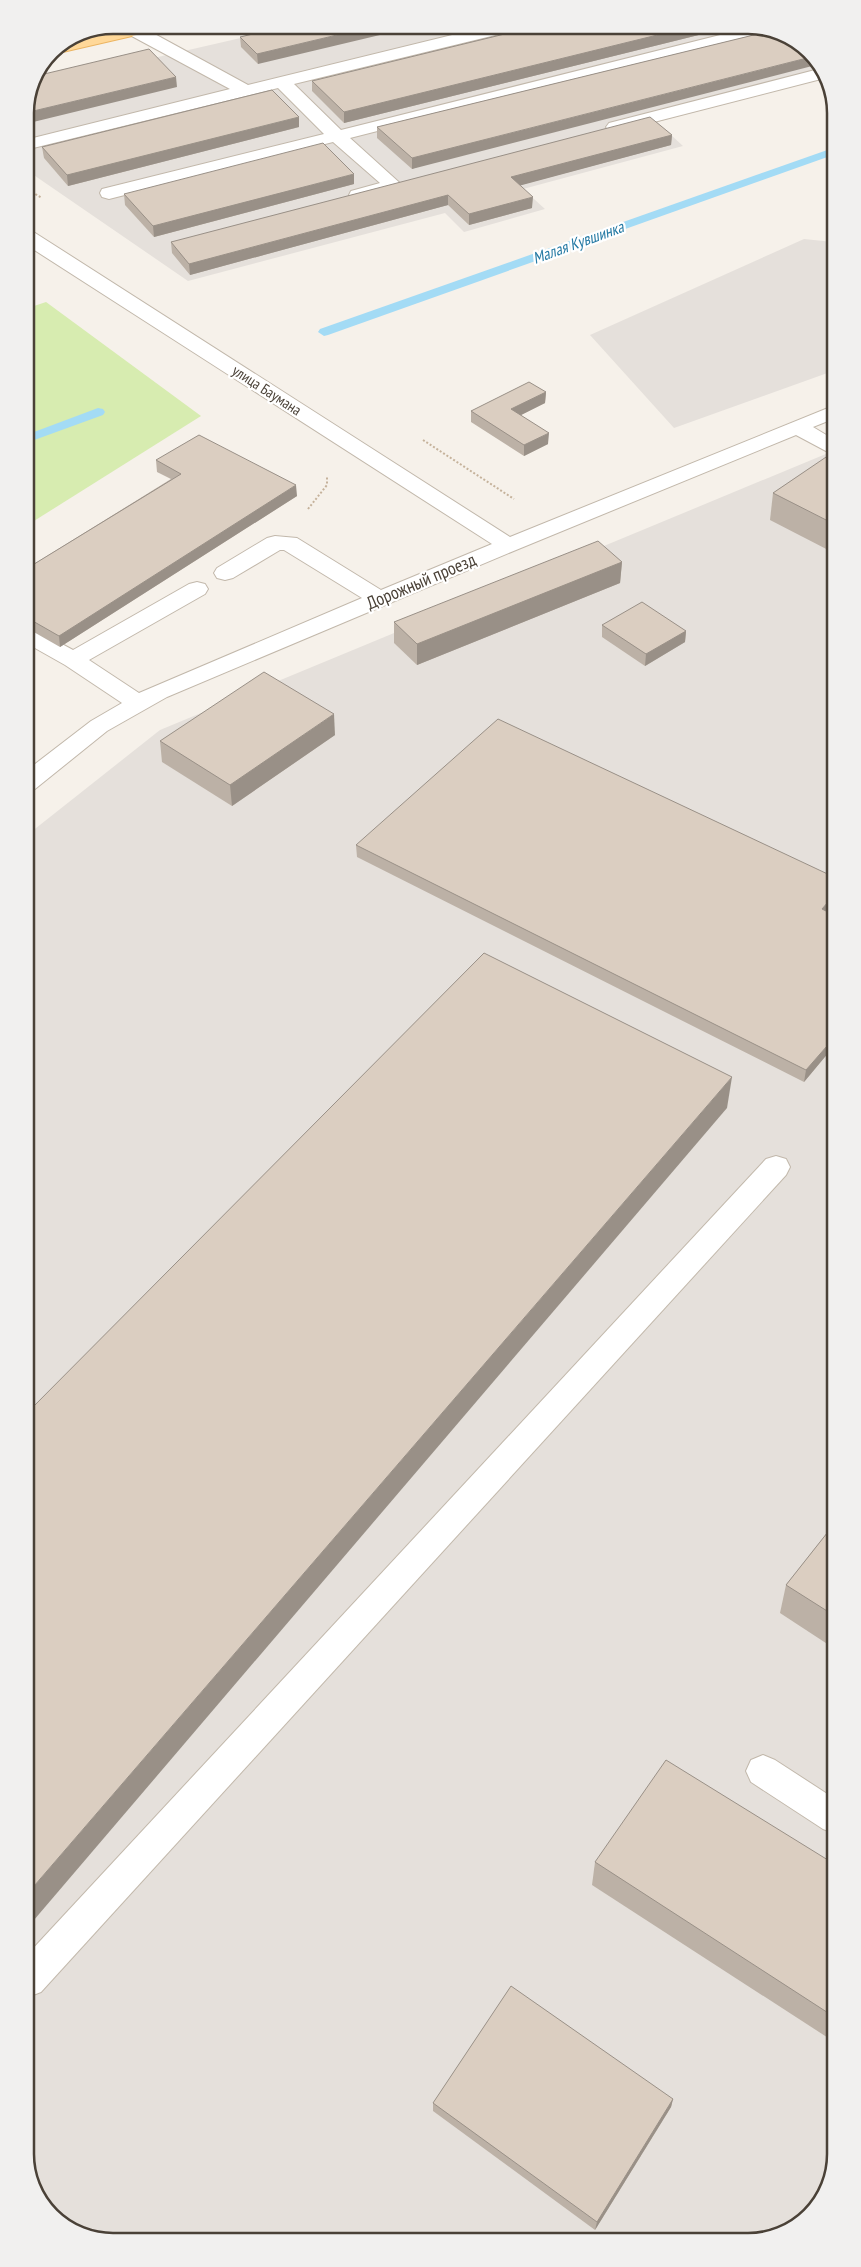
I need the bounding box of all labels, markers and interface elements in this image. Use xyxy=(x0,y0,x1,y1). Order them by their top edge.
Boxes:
water label: Малая Кувшинка xyxy=(530,216,628,268)
street label: улица Баумана xyxy=(229,361,305,419)
street label: Дорожный проезд xyxy=(363,548,479,614)

